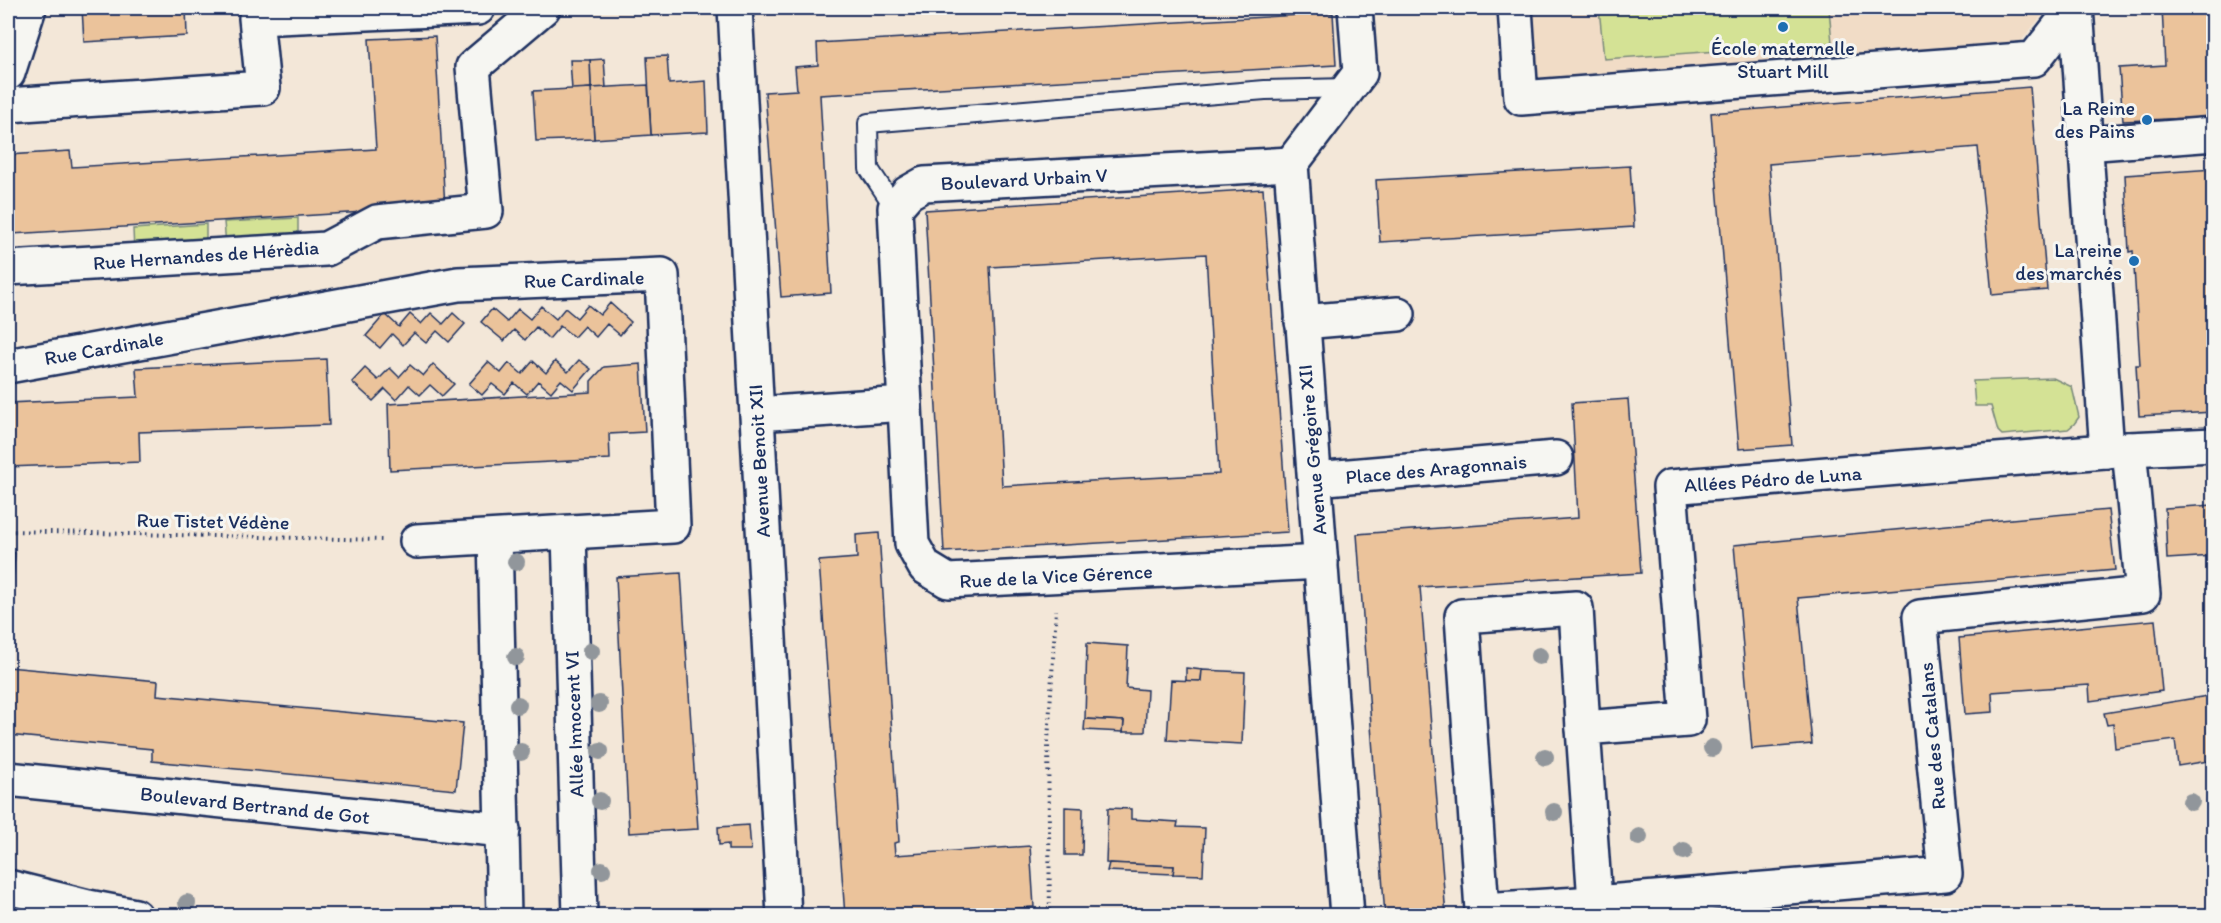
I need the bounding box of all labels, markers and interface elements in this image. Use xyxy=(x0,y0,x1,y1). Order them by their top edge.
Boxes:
marker: École maternelle Stuart Mill xyxy=(1776,20,1790,34)
place label: École maternelle Stuart Mill xyxy=(1711,36,1855,83)
place label: La Reine des Pains xyxy=(2055,96,2135,143)
marker: La Reine des Pains xyxy=(2140,113,2154,127)
street label: Boulevard Urbain V xyxy=(940,163,1108,195)
street label: Rue Hernandes de Hérèdia xyxy=(92,235,320,275)
place label: La reine des marchés xyxy=(2015,238,2122,285)
marker: La reine des marchés xyxy=(2127,254,2141,268)
street label: Rue Cardinale xyxy=(523,265,645,293)
street label: Rue Cardinale xyxy=(43,326,165,370)
street label: Avenue Grégoire XII xyxy=(1293,364,1331,536)
street label: Avenue Benoit XII xyxy=(743,384,775,538)
street label: Place des Aragonnais xyxy=(1344,449,1528,489)
street label: Allées Pédro de Luna xyxy=(1683,461,1863,497)
street label: Rue Tistet Védène xyxy=(136,508,290,534)
street label: Rue de la Vice Gérence xyxy=(959,559,1153,593)
street label: Allée Innocent VI xyxy=(559,650,589,798)
street label: Rue des Catalans xyxy=(1914,661,1950,811)
street label: Boulevard Bertrand de Got xyxy=(139,781,372,829)

